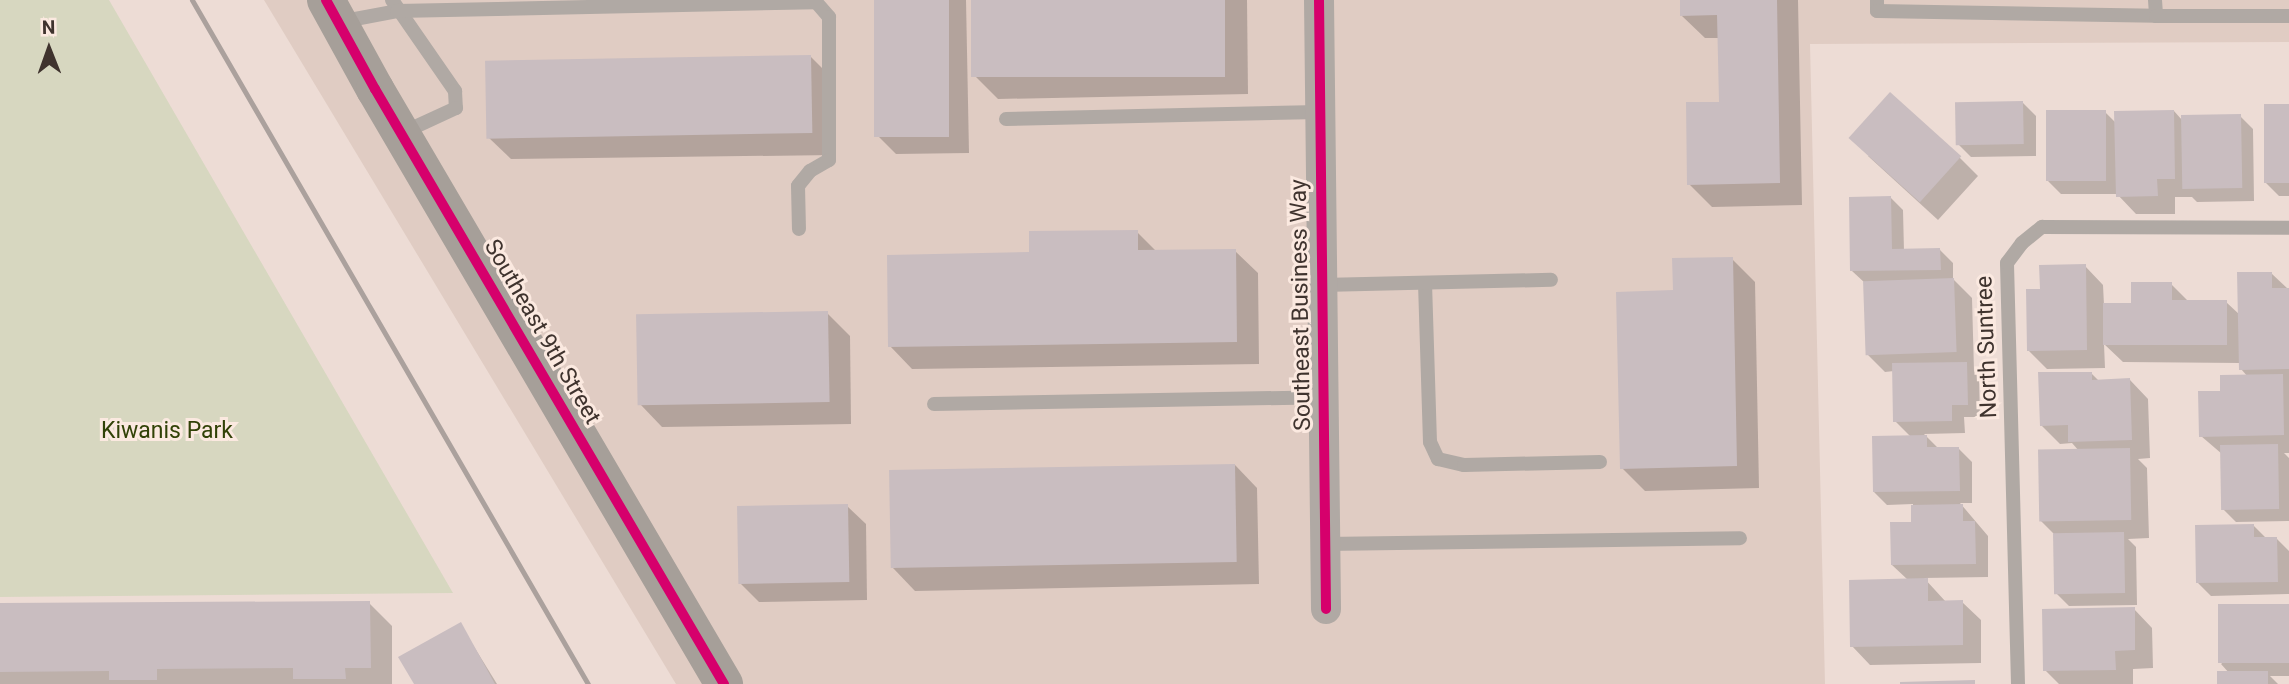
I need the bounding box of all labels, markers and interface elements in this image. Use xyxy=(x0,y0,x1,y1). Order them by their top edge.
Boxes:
north arrow xyxy=(14,14,84,84)
text: N xyxy=(42,16,56,39)
street label: Southeast Business Way xyxy=(1285,179,1317,431)
street label: Southeast 9th Street xyxy=(478,235,606,429)
street label: North Suntree xyxy=(1971,275,2003,419)
park label: Kiwanis Park xyxy=(101,417,233,445)

